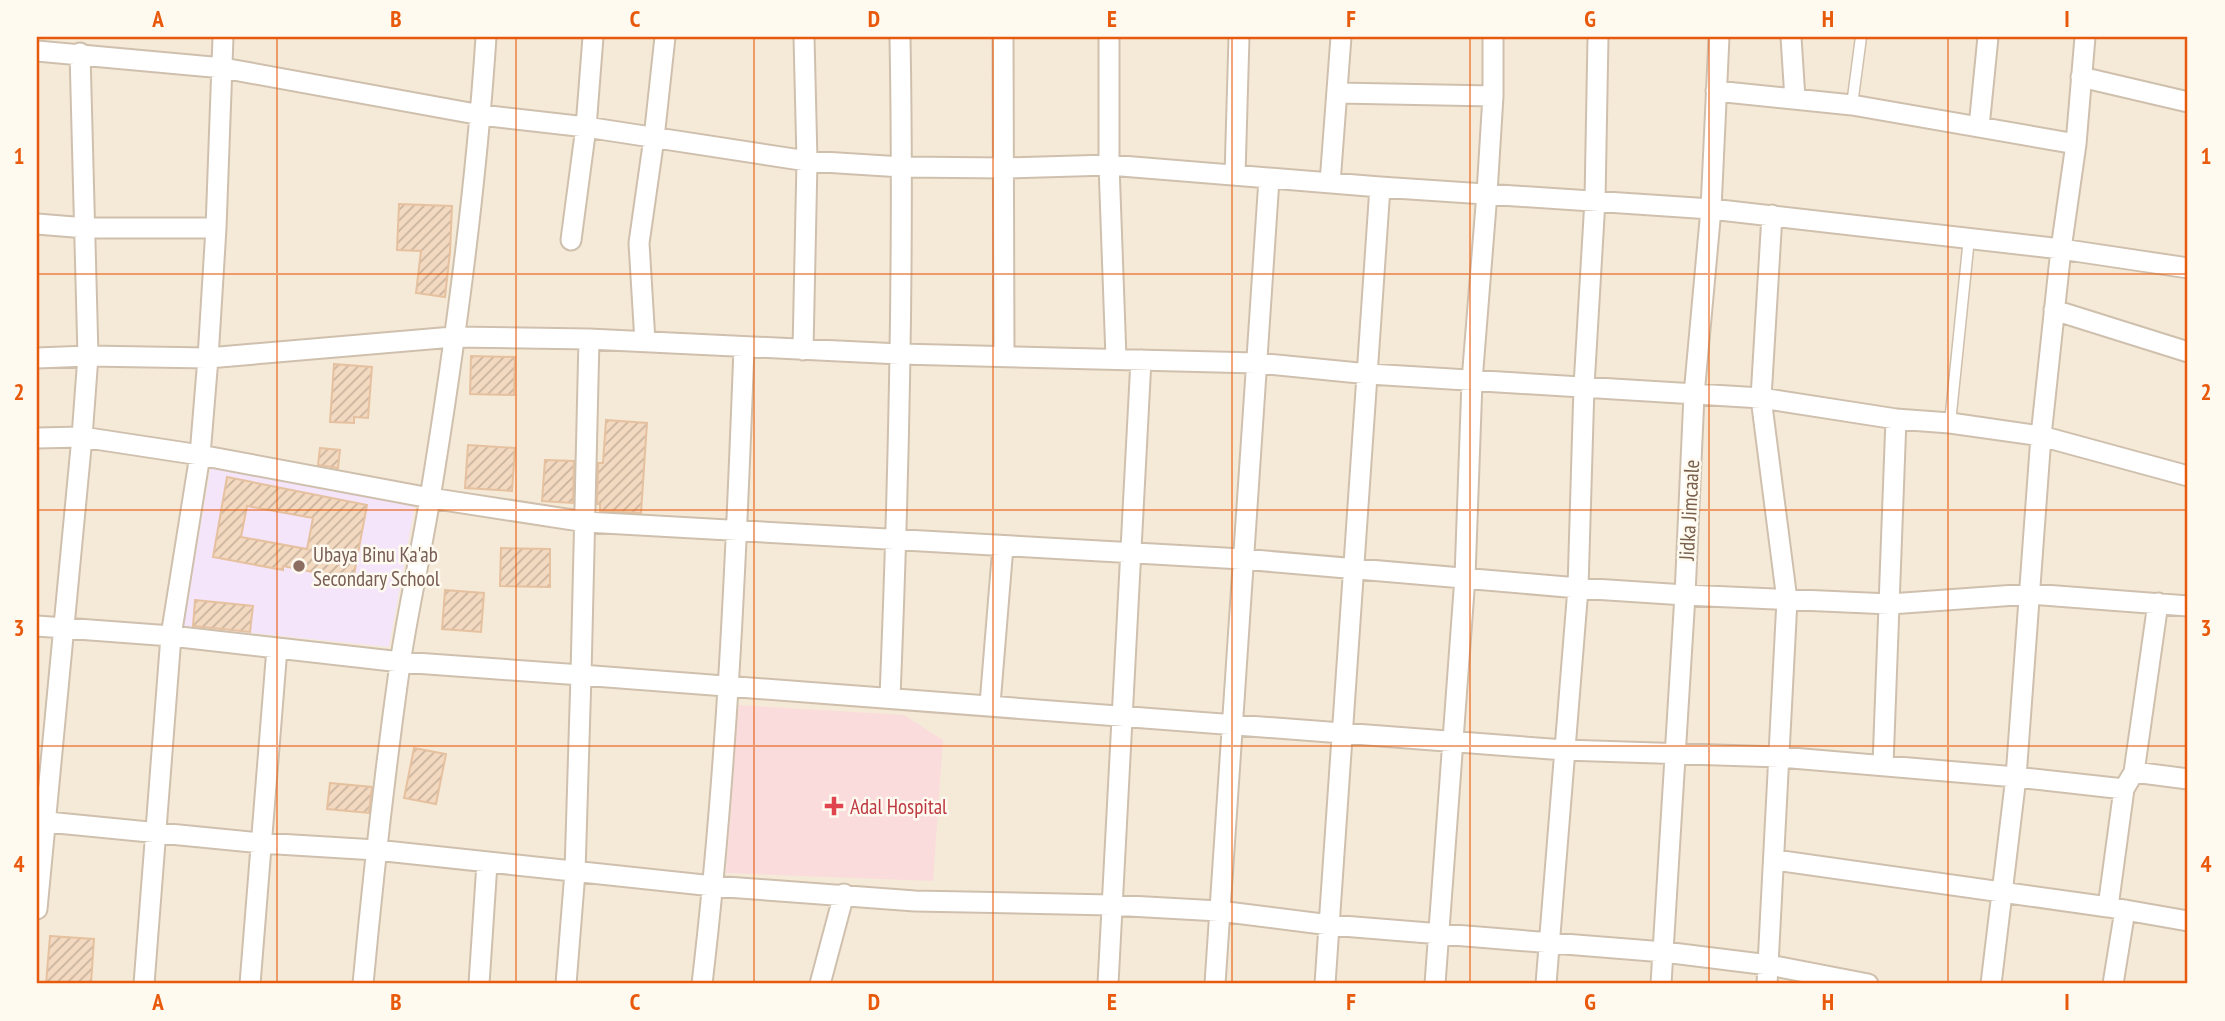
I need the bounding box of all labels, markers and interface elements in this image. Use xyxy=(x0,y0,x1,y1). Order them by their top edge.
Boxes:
text: A xyxy=(151,4,164,33)
text: B xyxy=(390,4,402,33)
text: C xyxy=(630,4,641,33)
text: D xyxy=(868,4,880,33)
text: E xyxy=(1107,4,1117,33)
text: F xyxy=(1346,4,1356,33)
text: G xyxy=(1584,4,1596,33)
text: H xyxy=(1822,4,1834,33)
text: I xyxy=(2064,4,2070,33)
text: 1 xyxy=(14,141,25,170)
text: 1 xyxy=(2201,141,2212,170)
text: 2 xyxy=(14,377,25,406)
text: 2 xyxy=(2201,377,2212,406)
street label: Jidka Jimcaale xyxy=(1673,459,1705,562)
place label: Ubaya Binu Ka'ab Secondary School xyxy=(313,541,440,592)
marker: Ubaya Binu Ka'ab Secondary School xyxy=(291,558,307,574)
text: 3 xyxy=(14,613,25,642)
text: 3 xyxy=(2201,613,2212,642)
place label: Adal Hospital xyxy=(850,793,947,820)
marker: Adal Hospital xyxy=(824,796,844,816)
text: 4 xyxy=(14,849,25,878)
text: 4 xyxy=(2201,849,2212,878)
text: A xyxy=(151,987,164,1016)
text: B xyxy=(390,987,402,1016)
text: C xyxy=(630,987,641,1016)
text: D xyxy=(868,987,880,1016)
text: E xyxy=(1107,987,1117,1016)
text: F xyxy=(1346,987,1356,1016)
text: G xyxy=(1584,987,1596,1016)
text: H xyxy=(1822,987,1834,1016)
text: I xyxy=(2064,987,2070,1016)

